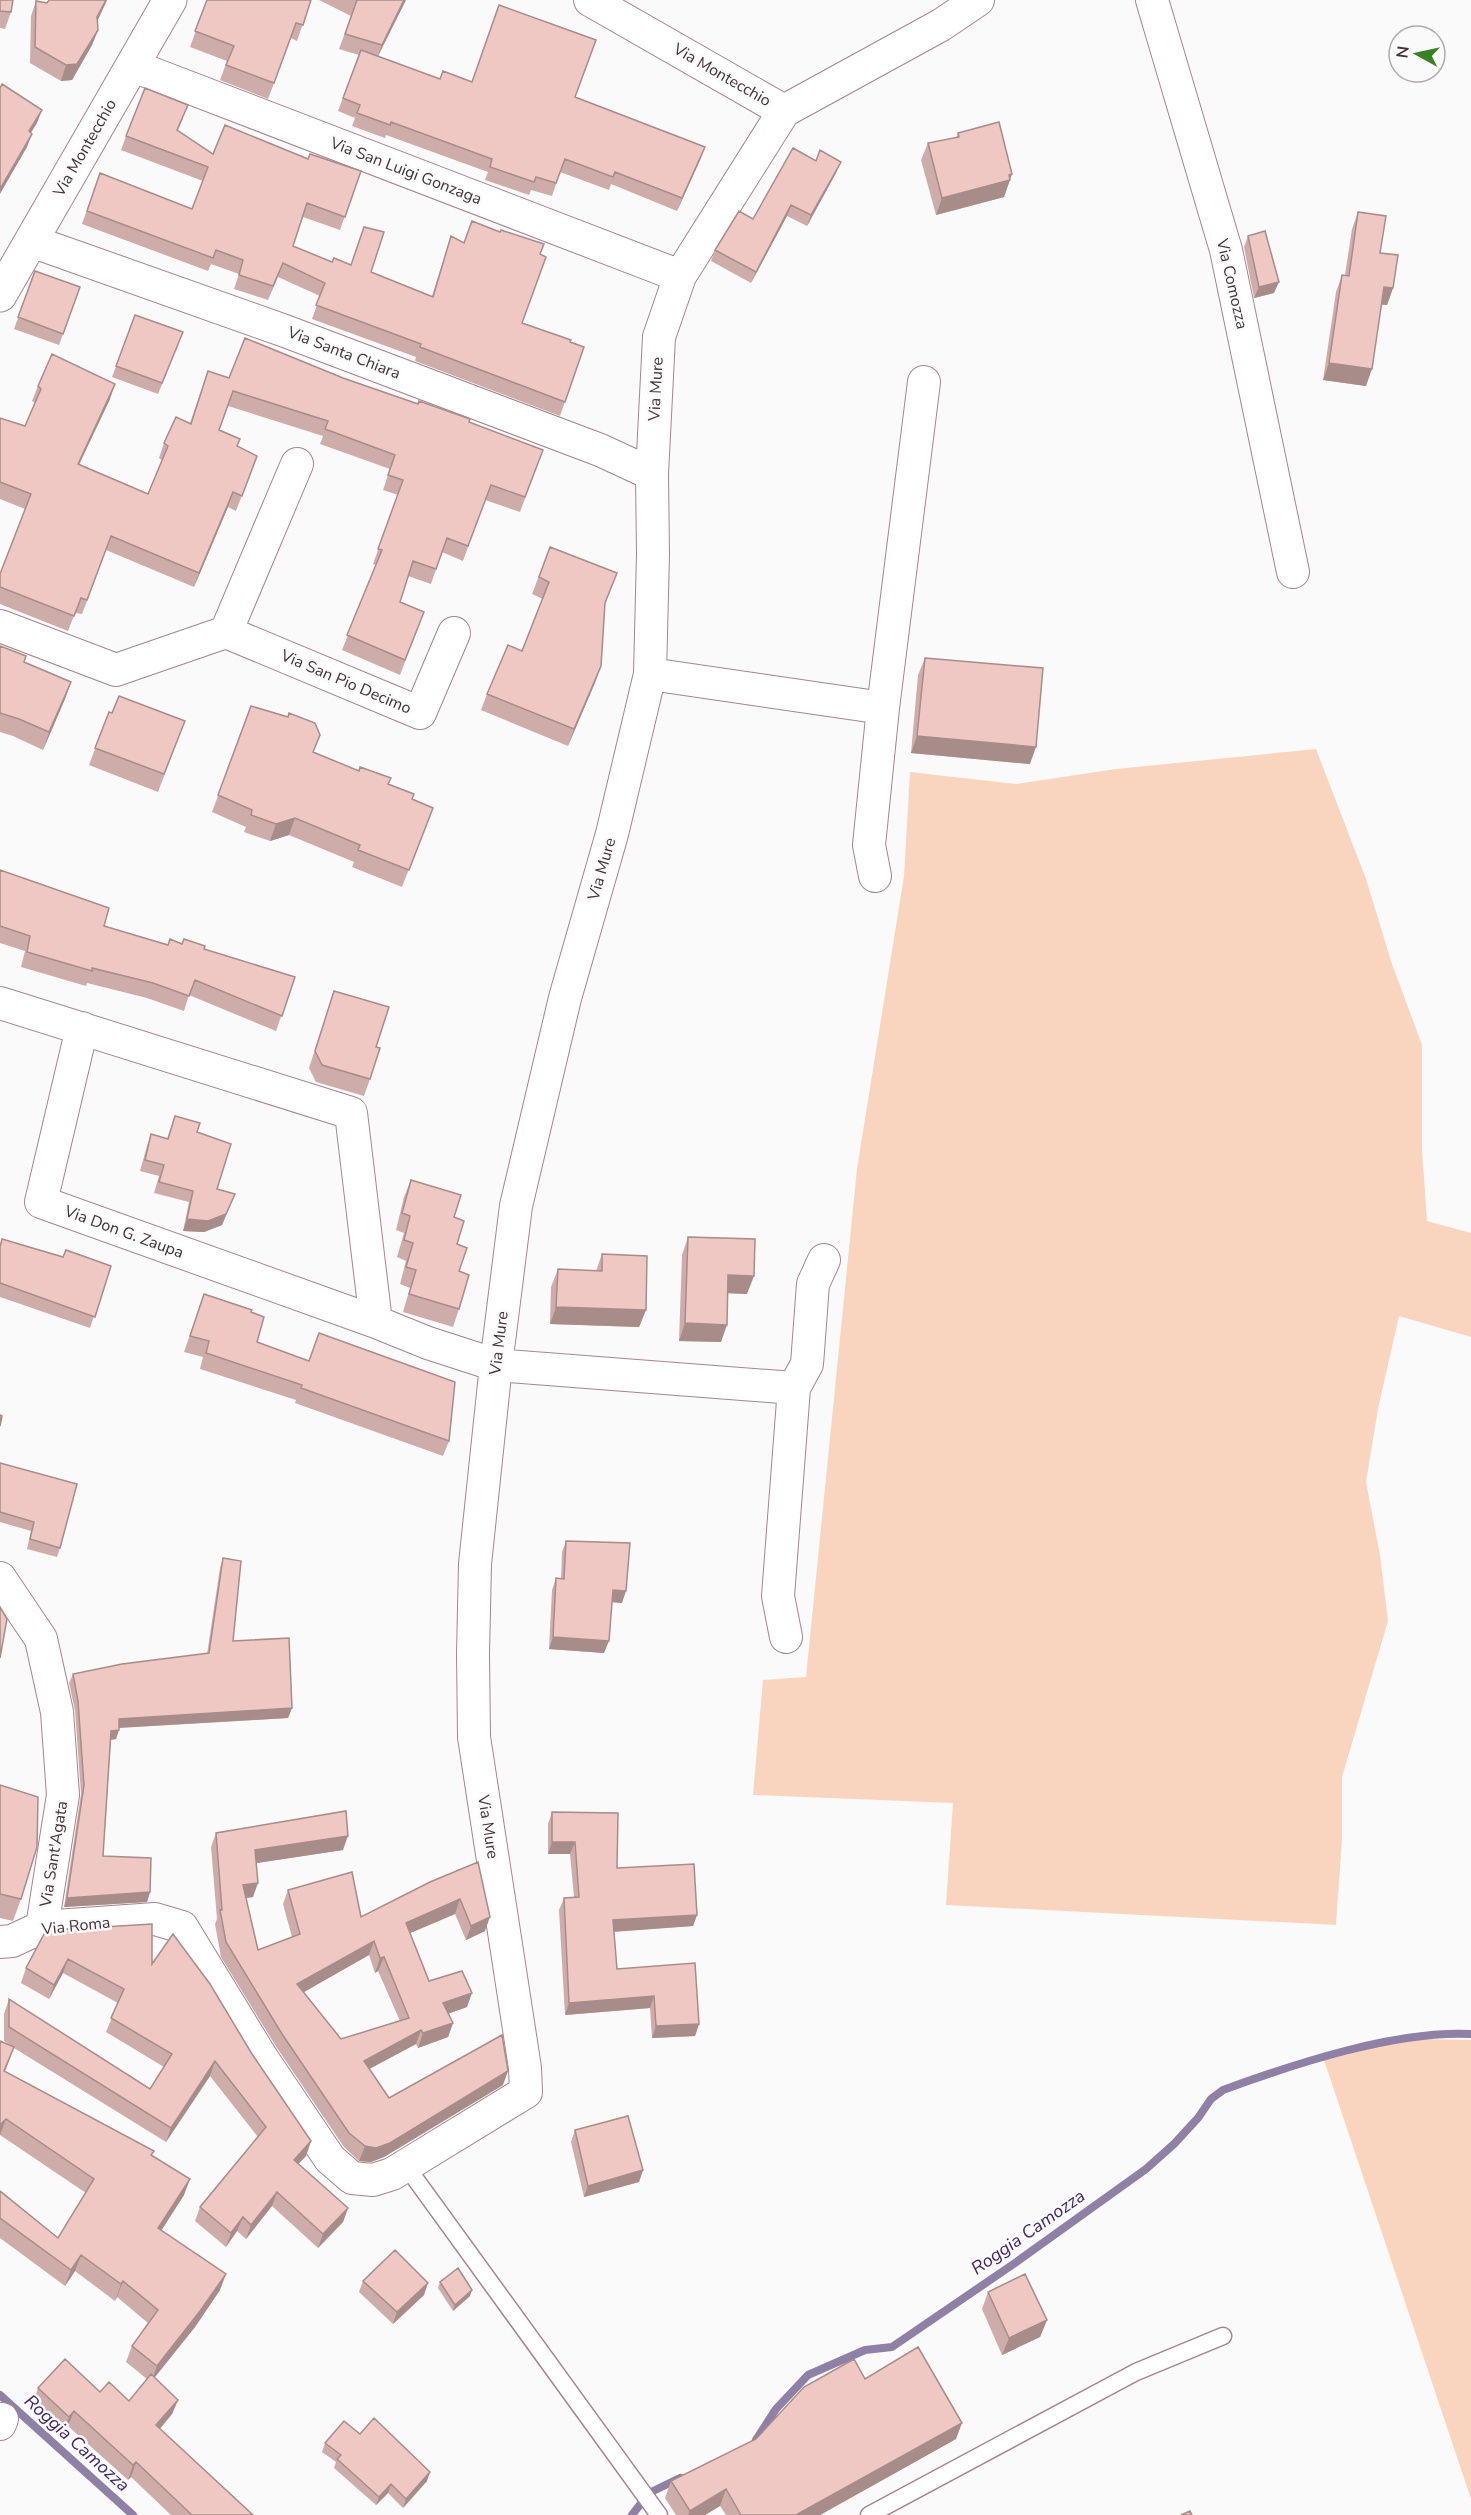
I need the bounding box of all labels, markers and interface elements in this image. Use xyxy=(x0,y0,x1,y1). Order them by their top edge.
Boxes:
north arrow xyxy=(1387,24,1447,84)
street label: Via Montecchio xyxy=(668,38,775,112)
text: N xyxy=(1391,45,1415,60)
street label: Via Montecchio xyxy=(48,95,122,202)
street label: Via San Luigi Gonzaga xyxy=(326,132,485,210)
street label: Via Comozza xyxy=(1211,236,1253,331)
street label: Via Santa Chiara xyxy=(284,321,404,385)
street label: Via Mure xyxy=(643,356,669,423)
street label: Via San Pio Decimo xyxy=(276,644,415,719)
street label: Via Mure xyxy=(582,835,621,904)
street label: Via Don G. Zaupa xyxy=(60,1200,187,1264)
street label: Via Mure xyxy=(484,1310,514,1377)
street label: Via Mure xyxy=(472,1793,504,1860)
street label: Via Sant'Agata xyxy=(35,1799,73,1910)
street label: Via Roma xyxy=(40,1911,111,1941)
water label: Roggia Camozza xyxy=(966,2184,1090,2280)
water label: Roggia Camozza xyxy=(19,2389,135,2497)

